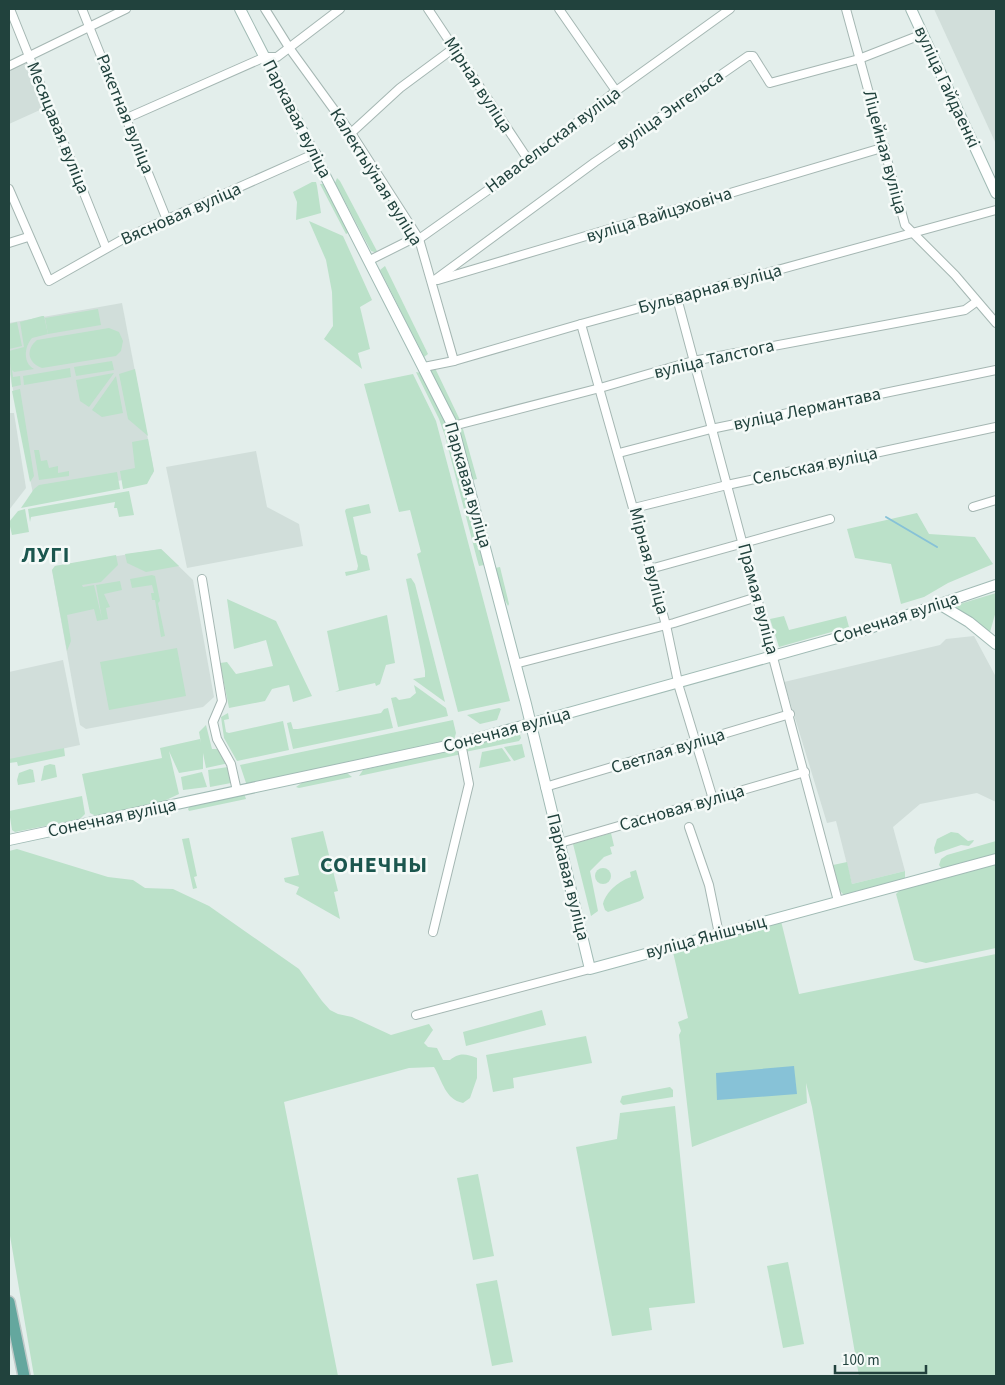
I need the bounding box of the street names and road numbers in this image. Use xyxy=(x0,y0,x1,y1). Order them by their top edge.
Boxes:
street label: вуліца Гайдаенкі xyxy=(908,22,986,152)
street label: Мірная вуліца xyxy=(438,32,518,138)
street label: Ракетная вуліца xyxy=(90,51,160,177)
street label: Паркавая вуліца xyxy=(256,55,338,183)
street label: Месяцавая вуліца xyxy=(20,58,96,198)
street label: вуліца Энгельса xyxy=(611,64,729,156)
street label: Навасельская вуліца xyxy=(480,81,626,199)
street label: Ліцейная вуліца xyxy=(856,87,914,217)
street label: Калектыўная вуліца xyxy=(324,103,428,251)
street label: Вясновая вуліца xyxy=(117,176,245,252)
street label: вуліца Вайцэховіча xyxy=(583,181,735,249)
street label: Бульварная вуліца xyxy=(635,258,785,320)
street label: вуліца Талстога xyxy=(651,333,777,385)
street label: вуліца Лермантава xyxy=(731,381,883,437)
street label: Паркавая вуліца xyxy=(438,419,498,551)
street label: Сельская вуліца xyxy=(750,441,880,491)
street label: Мірная вуліца xyxy=(623,505,675,617)
street label: Прамая вуліца xyxy=(731,541,785,657)
street label: Сонечная вуліца xyxy=(830,586,962,650)
street label: Сонечная вуліца xyxy=(441,701,573,759)
street label: Светлая вуліца xyxy=(608,722,728,780)
street label: Сасновая вуліца xyxy=(617,778,747,838)
street label: Сонечная вуліца xyxy=(45,792,179,844)
street label: Паркавая вуліца xyxy=(540,811,596,943)
street label: вуліца Янішчыц xyxy=(643,909,769,965)

